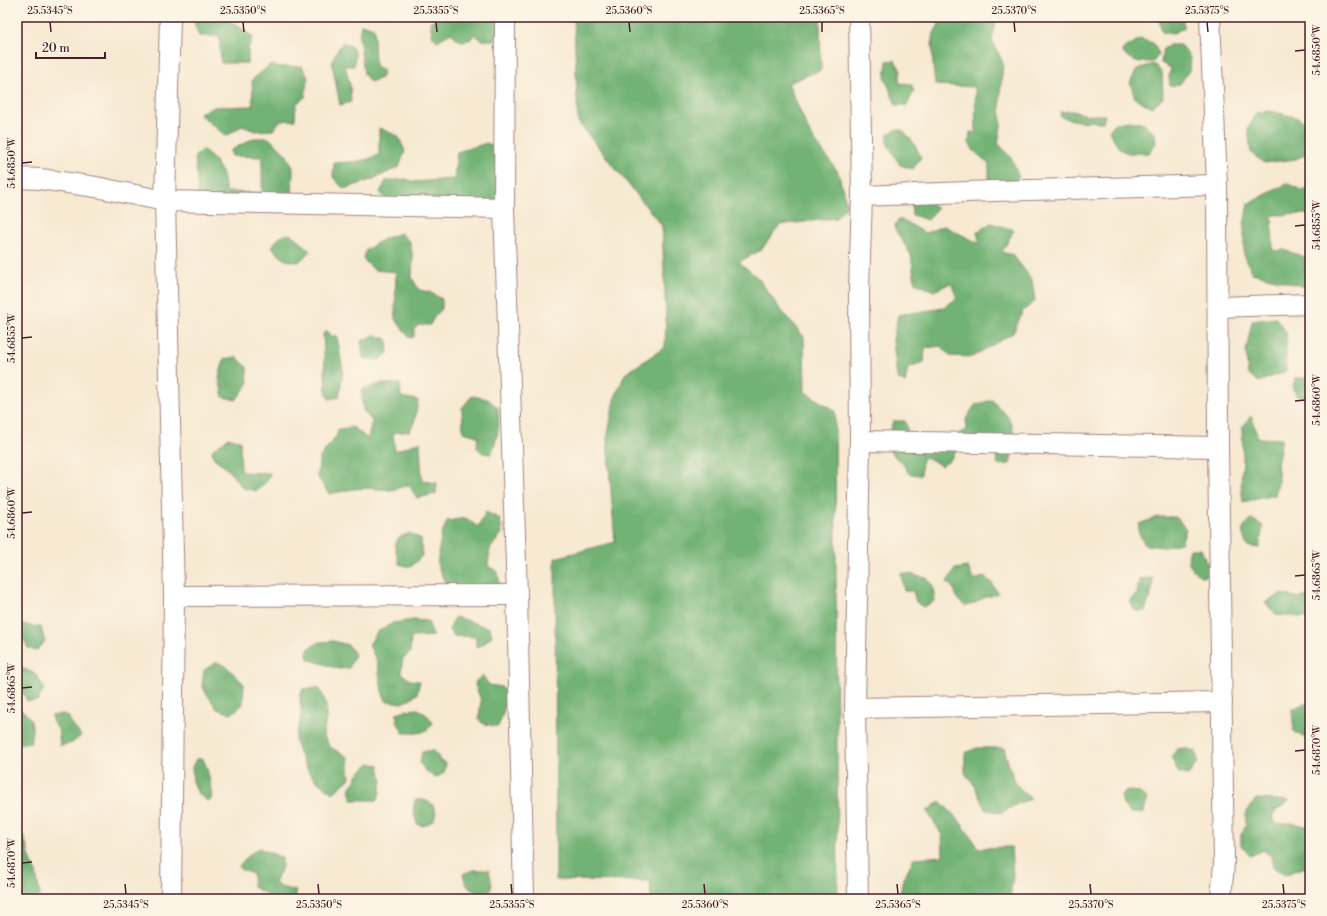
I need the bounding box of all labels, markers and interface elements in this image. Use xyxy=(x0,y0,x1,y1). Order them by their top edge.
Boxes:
text: 25.5345°S xyxy=(27,5,73,17)
text: 25.5350°S xyxy=(220,5,266,17)
text: 25.5355°S xyxy=(414,5,459,17)
text: 25.5360°S xyxy=(606,5,653,17)
text: 25.5365°S xyxy=(799,5,845,17)
text: 25.5370°S xyxy=(991,5,1037,17)
text: 25.5375°S xyxy=(1185,5,1229,17)
text: 54.6850°W xyxy=(1311,24,1323,75)
scale bar xyxy=(36,34,105,60)
text: 20 m xyxy=(42,41,70,56)
text: 54.6850°W xyxy=(6,137,18,188)
text: 54.6855°W xyxy=(1311,199,1323,250)
text: 54.6855°W xyxy=(6,312,18,363)
text: 54.6860°W xyxy=(1311,373,1323,426)
text: 54.6860°W xyxy=(6,486,18,539)
text: 54.6865°W xyxy=(1311,549,1323,600)
text: 54.6865°W xyxy=(6,662,18,713)
text: 54.6870°W xyxy=(1311,724,1323,775)
text: 54.6870°W xyxy=(6,837,18,888)
text: 25.5345°S xyxy=(103,899,149,911)
text: 25.5350°S xyxy=(296,899,342,911)
text: 25.5355°S xyxy=(490,899,535,911)
text: 25.5360°S xyxy=(682,899,729,911)
text: 25.5365°S xyxy=(875,899,921,911)
text: 25.5370°S xyxy=(1068,899,1114,911)
text: 25.5375°S xyxy=(1262,899,1306,911)

